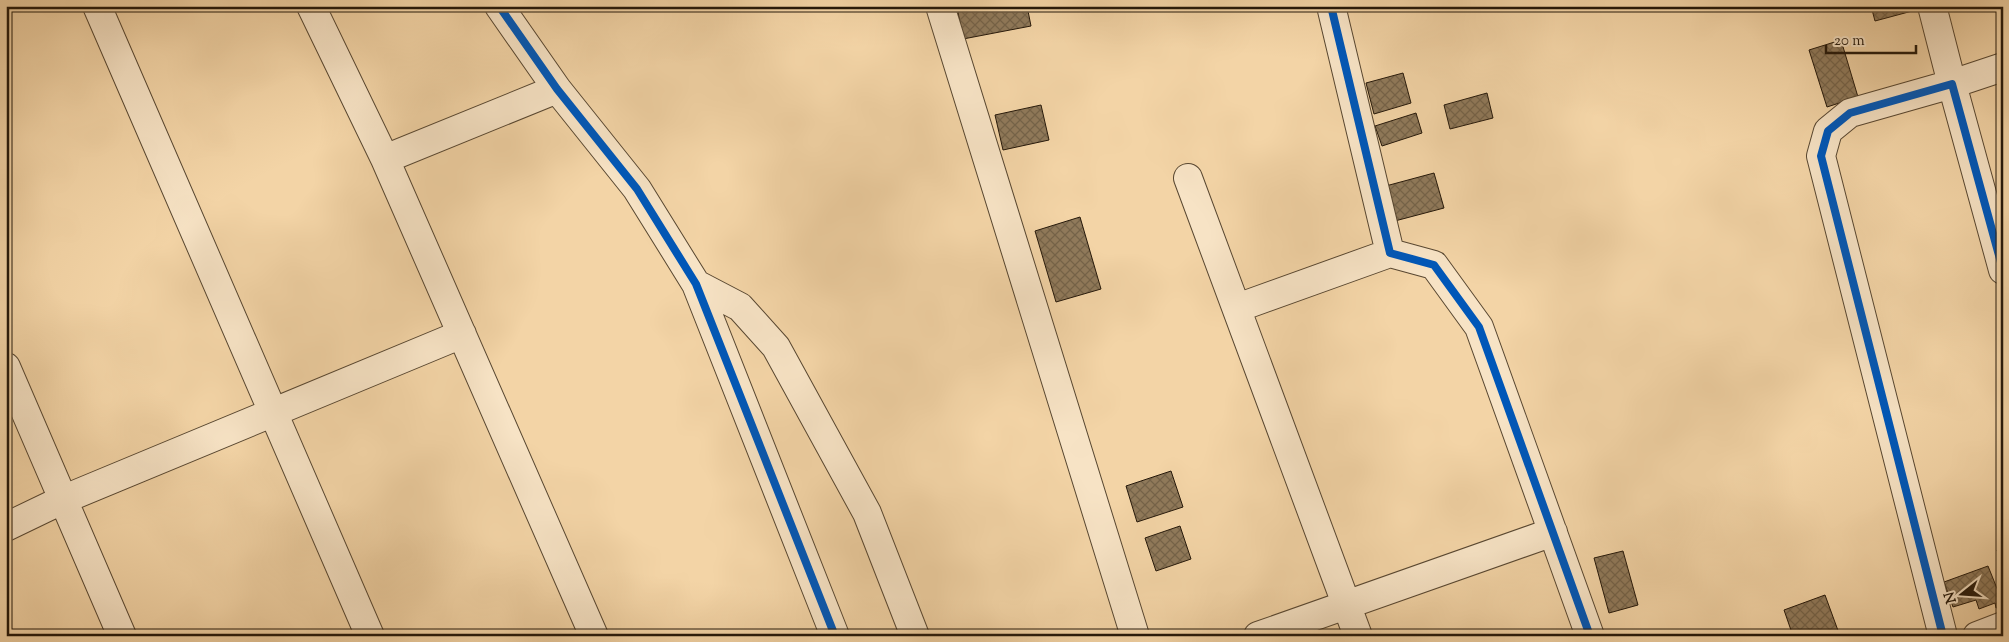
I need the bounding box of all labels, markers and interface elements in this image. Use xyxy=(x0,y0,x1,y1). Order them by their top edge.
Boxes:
scale bar xyxy=(1826,22,1916,54)
text: 20 m xyxy=(1834,31,1865,52)
north arrow xyxy=(1936,570,1986,620)
text: N xyxy=(1940,589,1963,605)

